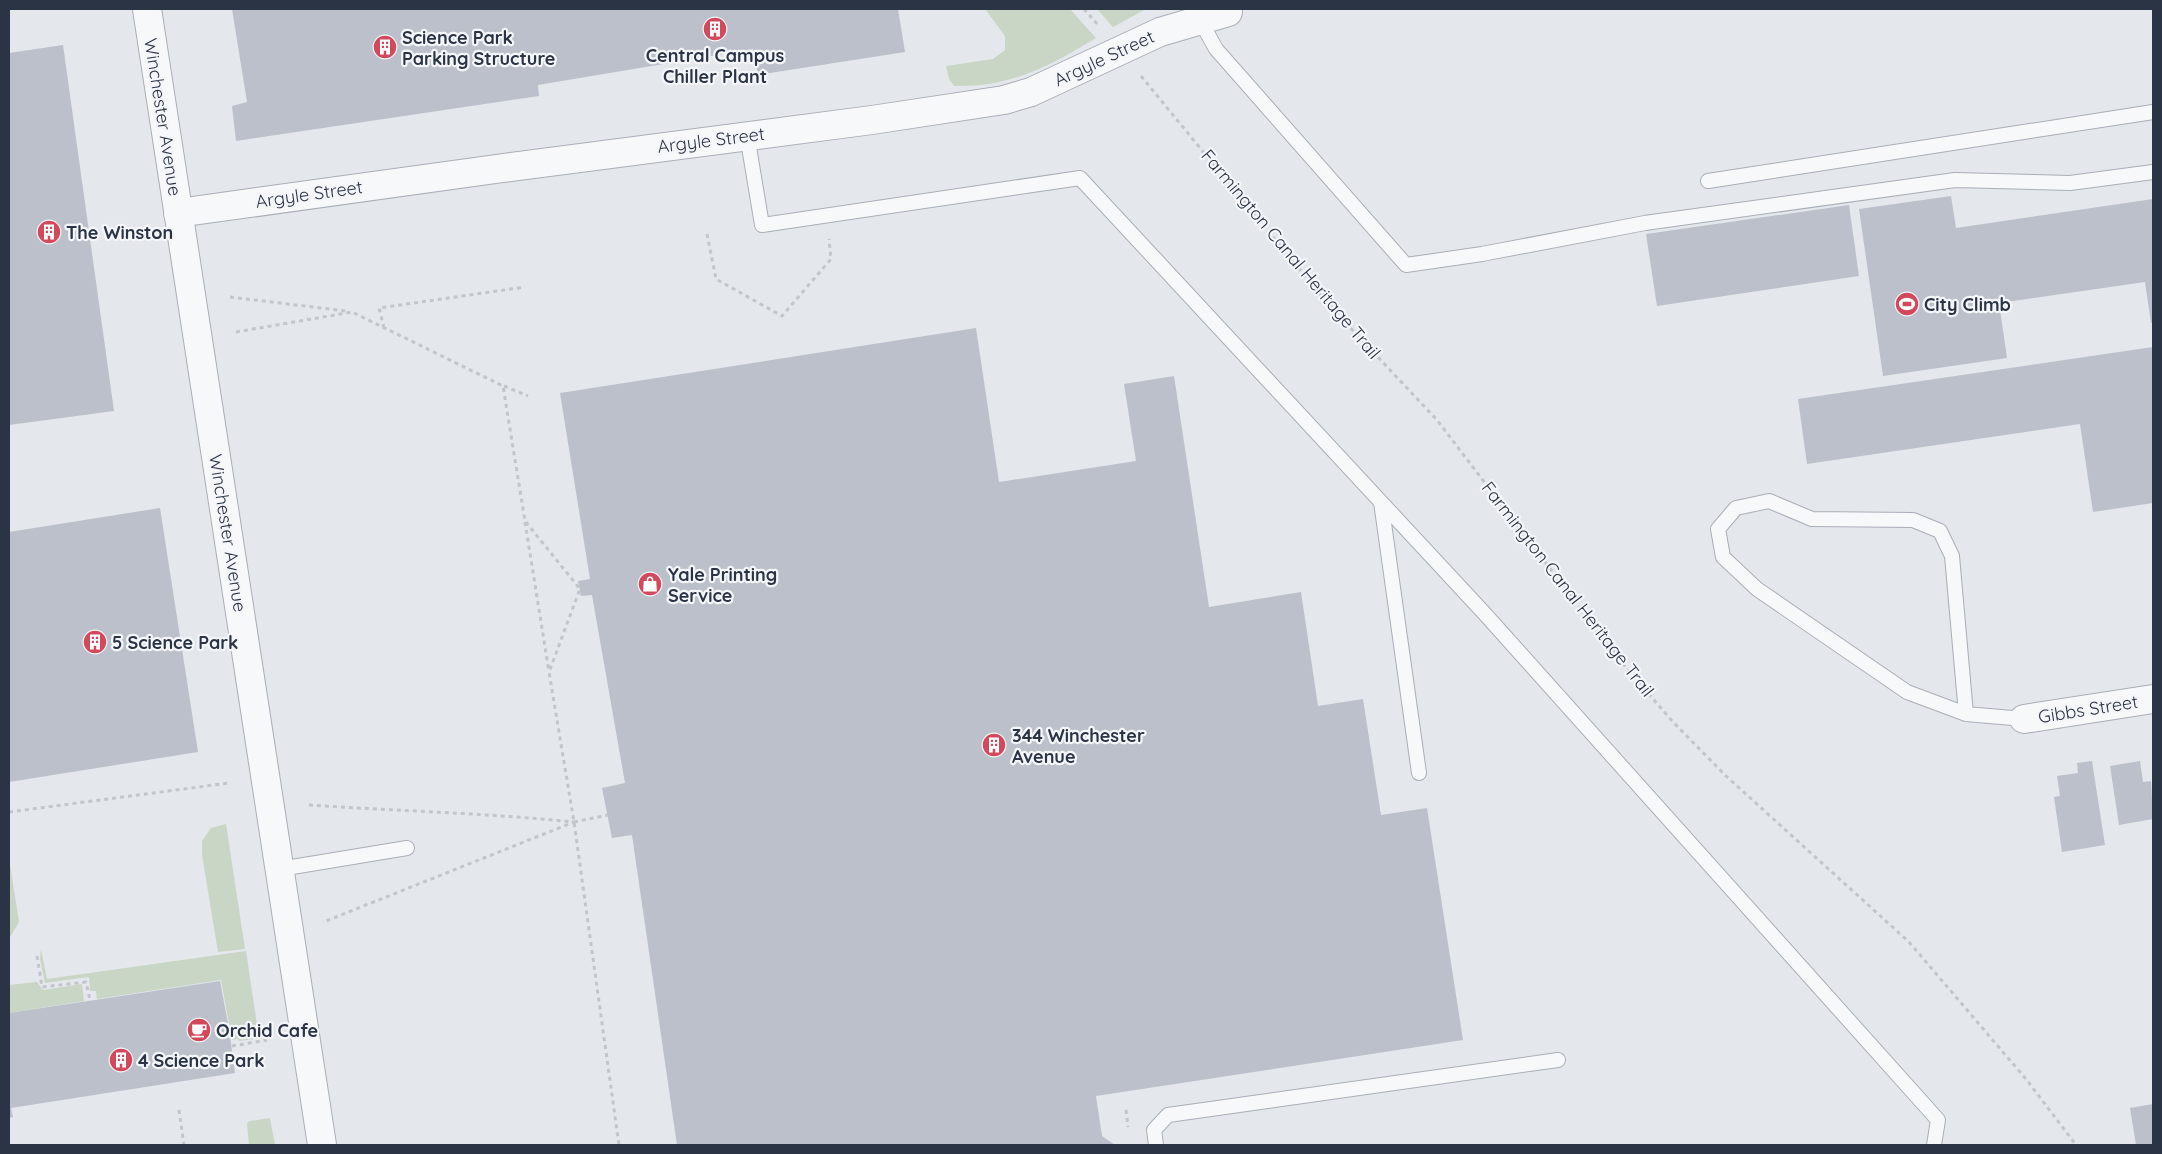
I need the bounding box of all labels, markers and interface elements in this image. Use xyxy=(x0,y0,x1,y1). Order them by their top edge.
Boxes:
building icon: Central Campus Chiller Plant xyxy=(702,16,728,42)
street label: Argyle Street xyxy=(1050,25,1158,91)
place label: Science Park Parking Structure xyxy=(402,26,555,70)
building icon: Science Park Parking Structure xyxy=(372,34,398,60)
street label: Winchester Avenue xyxy=(139,36,187,198)
place label: Central Campus Chiller Plant xyxy=(646,44,785,88)
street label: Argyle Street xyxy=(656,122,766,158)
street label: Farmington Canal Heritage Trail xyxy=(1196,144,1386,364)
street label: Argyle Street xyxy=(254,175,364,213)
building icon: The Winston xyxy=(36,219,62,245)
place label: The Winston xyxy=(66,221,173,244)
sports icon: City Climb xyxy=(1894,291,1920,317)
place label: City Climb xyxy=(1924,293,2011,316)
street label: Winchester Avenue xyxy=(204,452,252,614)
street label: Farmington Canal Heritage Trail xyxy=(1477,477,1659,701)
place label: Yale Printing Service xyxy=(668,563,777,607)
shop icon: Yale Printing Service xyxy=(637,571,663,597)
building icon: 5 Science Park xyxy=(82,629,108,655)
place label: 5 Science Park xyxy=(112,631,238,654)
street label: Gibbs Street xyxy=(2036,690,2140,728)
place label: 344 Winchester Avenue xyxy=(1012,724,1145,768)
building icon: 344 Winchester Avenue xyxy=(981,732,1007,758)
cafe icon: Orchid Cafe xyxy=(186,1017,212,1043)
place label: Orchid Cafe xyxy=(216,1019,318,1042)
building icon: 4 Science Park xyxy=(108,1047,134,1073)
place label: 4 Science Park xyxy=(138,1049,264,1072)

